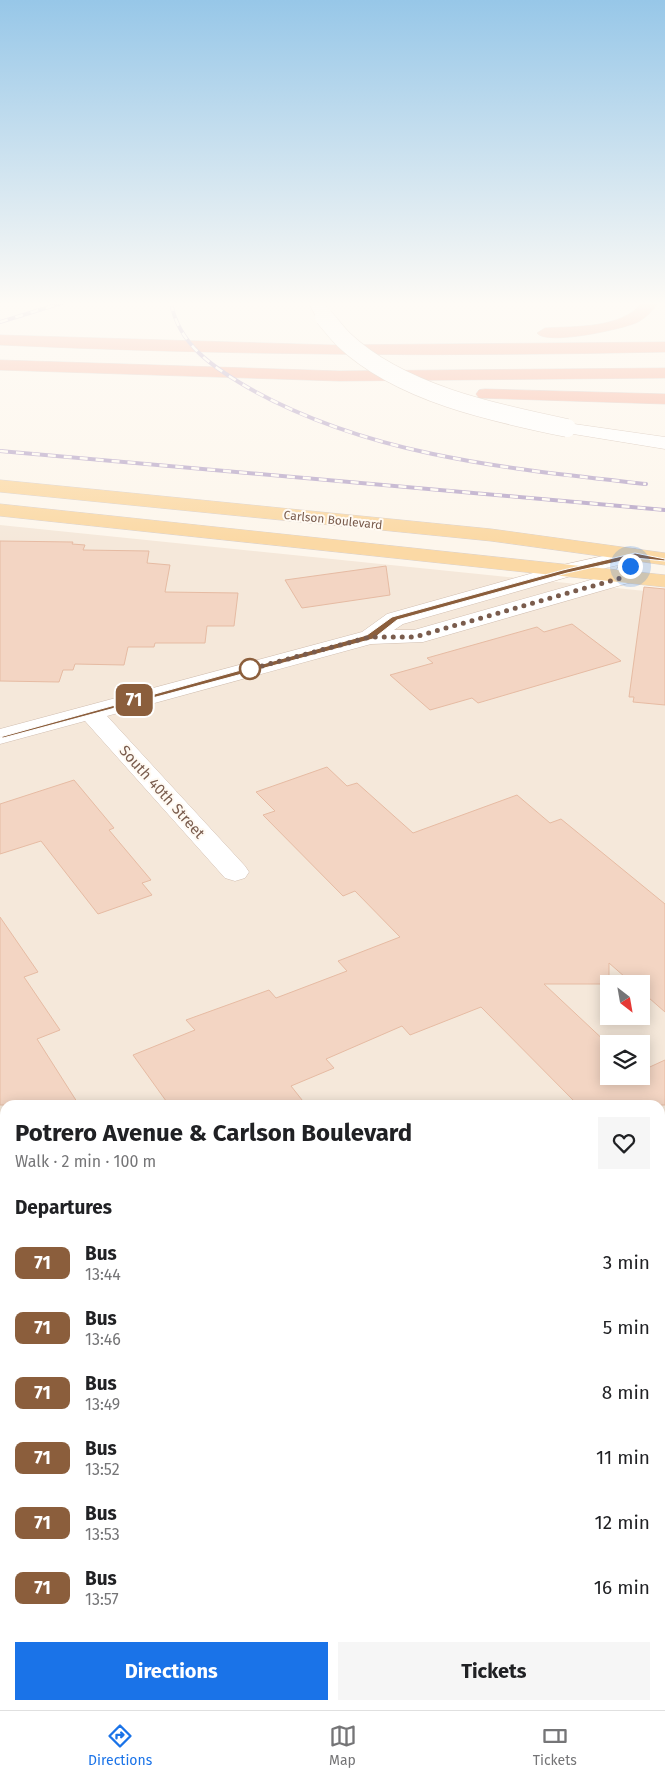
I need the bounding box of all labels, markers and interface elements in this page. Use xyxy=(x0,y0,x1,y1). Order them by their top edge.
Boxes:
street label: Carlson Boulevard xyxy=(283,508,383,532)
your location xyxy=(618,554,643,579)
unlabelled marker xyxy=(239,658,261,680)
line badge: 71 xyxy=(112,684,156,716)
text: 71 xyxy=(126,689,142,711)
street label: South 40th Street xyxy=(115,742,209,843)
north arrow xyxy=(600,975,650,1025)
map controls xyxy=(600,975,650,1085)
button: layers xyxy=(600,1035,650,1085)
button: heart xyxy=(598,1117,650,1169)
text: Potrero Avenue & Carlson Boulevard xyxy=(15,1119,412,1147)
text: Walk · 2 min · 100 m xyxy=(15,1152,156,1171)
text: Departures xyxy=(15,1196,112,1219)
text: Bus xyxy=(85,1242,117,1265)
text: 3 min xyxy=(603,1251,650,1274)
text: 71 xyxy=(34,1252,51,1274)
text: 13:44 xyxy=(85,1265,121,1284)
text: Bus xyxy=(85,1307,117,1330)
text: 5 min xyxy=(603,1316,650,1339)
text: 71 xyxy=(34,1317,51,1339)
text: 13:46 xyxy=(85,1330,121,1349)
text: Bus xyxy=(85,1372,117,1395)
text: 8 min xyxy=(602,1381,650,1404)
text: 71 xyxy=(34,1382,51,1404)
text: 13:49 xyxy=(85,1395,120,1414)
text: Bus xyxy=(85,1437,117,1460)
text: 11 min xyxy=(596,1446,650,1469)
text: 71 xyxy=(34,1447,51,1469)
text: 13:52 xyxy=(85,1460,120,1479)
text: Bus xyxy=(85,1502,117,1525)
text: 12 min xyxy=(595,1511,650,1534)
text: 71 xyxy=(34,1512,51,1534)
text: 13:53 xyxy=(85,1525,120,1544)
text: Bus xyxy=(85,1567,117,1590)
text: 16 min xyxy=(594,1576,650,1599)
text: 71 xyxy=(34,1577,51,1599)
text: 13:57 xyxy=(85,1590,119,1609)
button: Directions xyxy=(15,1642,328,1700)
button: Tickets xyxy=(338,1642,650,1700)
tab: Directions xyxy=(88,1722,152,1769)
tab: Map xyxy=(329,1722,357,1769)
tab: Tickets xyxy=(533,1722,577,1769)

